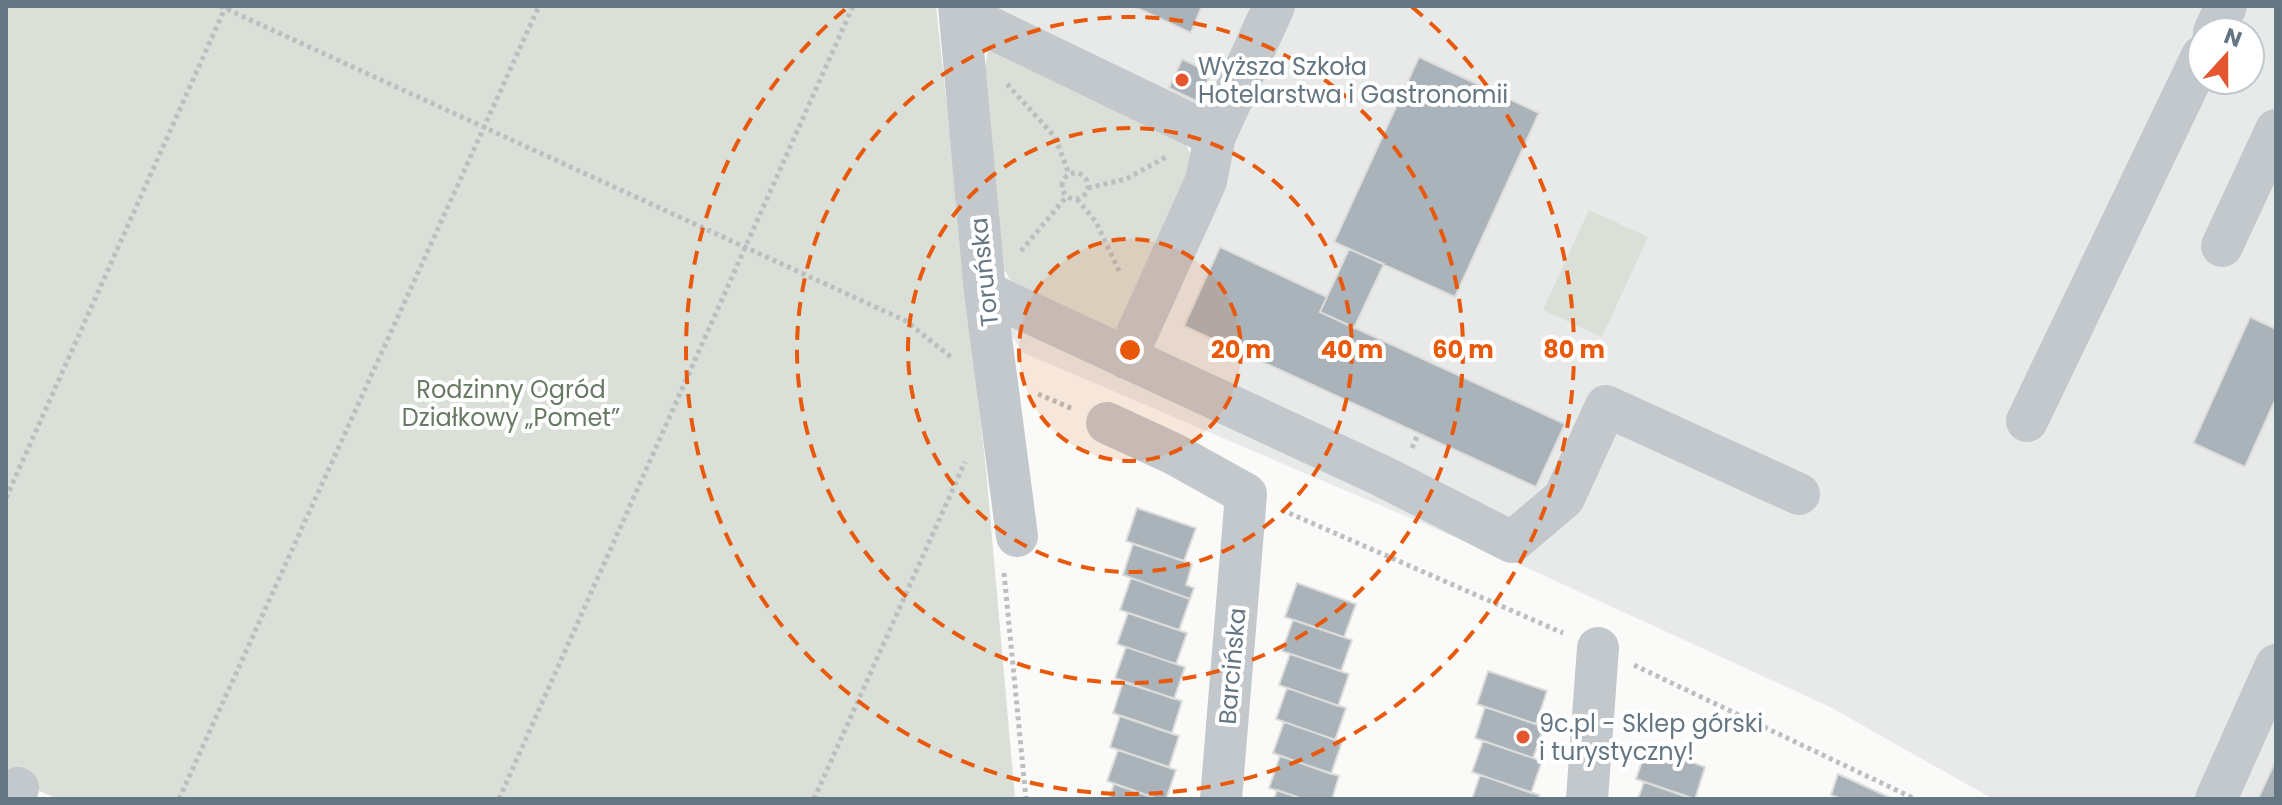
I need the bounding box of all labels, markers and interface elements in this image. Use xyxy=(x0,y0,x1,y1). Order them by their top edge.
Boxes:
north arrow xyxy=(2186,16,2266,96)
text: N xyxy=(2220,20,2246,55)
place label: Wyższa Szkoła Hotelarstwa i Gastronomii xyxy=(1198,50,1508,111)
marker: Wyższa Szkoła Hotelarstwa i Gastronomii xyxy=(1173,71,1191,89)
street label: Toruńska xyxy=(962,216,1006,328)
text: 20 m xyxy=(1211,333,1271,366)
text: 40 m xyxy=(1321,333,1383,366)
text: 60 m xyxy=(1432,333,1494,366)
text: 80 m xyxy=(1543,333,1605,366)
centre of rings xyxy=(1116,336,1144,364)
park label: Rodzinny Ogród Działkowy „Pomet” xyxy=(402,373,620,434)
street label: Barcińska xyxy=(1210,606,1254,726)
place label: 9c.pl - Sklep górski i turystyczny! xyxy=(1539,707,1763,768)
marker: 9c.pl - Sklep górski i turystyczny! xyxy=(1514,728,1532,746)

